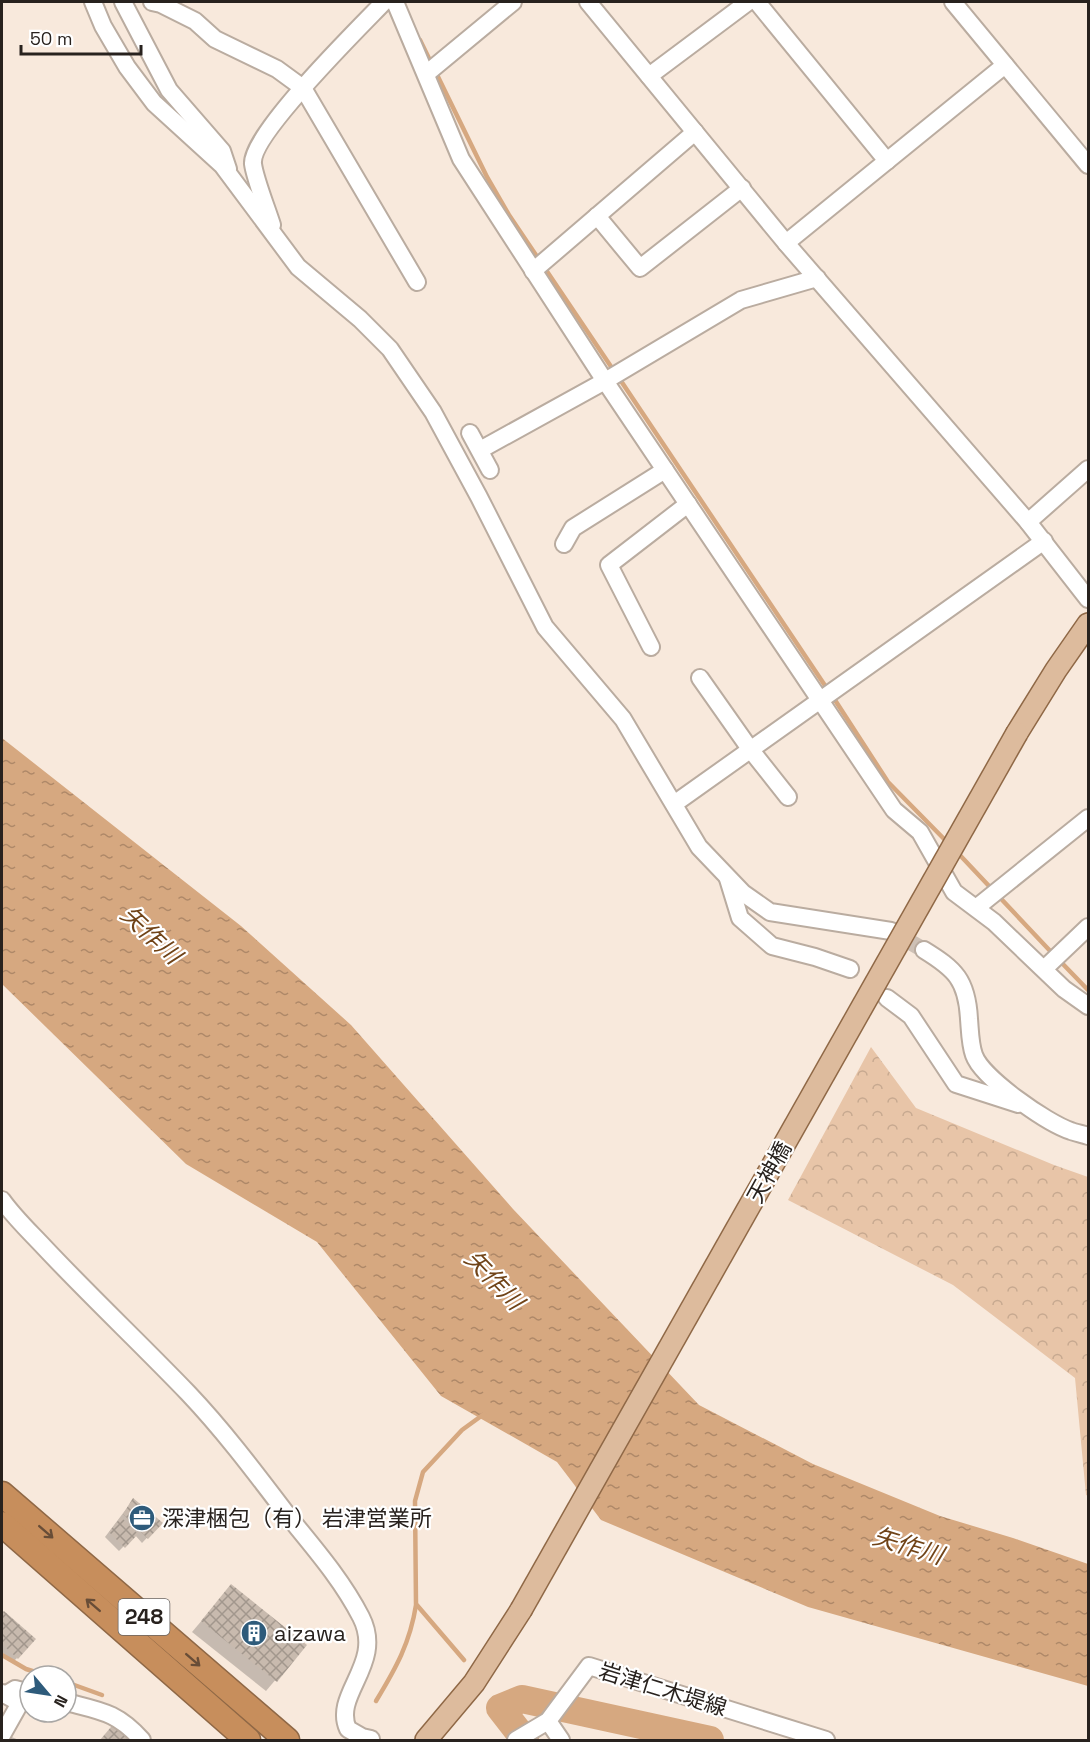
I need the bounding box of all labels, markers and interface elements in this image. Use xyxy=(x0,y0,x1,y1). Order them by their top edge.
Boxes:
scale bar xyxy=(21,18,141,56)
text: 50 m xyxy=(30,27,72,50)
water label: 矢作川 xyxy=(114,899,190,973)
street label: 天神橋 xyxy=(741,1136,797,1208)
water label: 矢作川 xyxy=(458,1243,533,1318)
office icon: 深津梱包（有） 岩津営業所 xyxy=(127,1503,157,1533)
place label: 深津梱包（有） 岩津営業所 xyxy=(162,1504,432,1532)
water label: 矢作川 xyxy=(869,1520,950,1572)
one-way arrow xyxy=(38,1525,53,1539)
one-way arrow xyxy=(86,1598,101,1612)
road number: 248 xyxy=(118,1599,170,1635)
building icon: aizawa xyxy=(239,1618,269,1648)
place label: aizawa xyxy=(274,1619,346,1647)
one-way arrow xyxy=(185,1653,201,1666)
street label: 岩津仁木堤線 xyxy=(596,1656,730,1722)
north arrow xyxy=(18,1664,78,1724)
text: N xyxy=(49,1691,72,1711)

